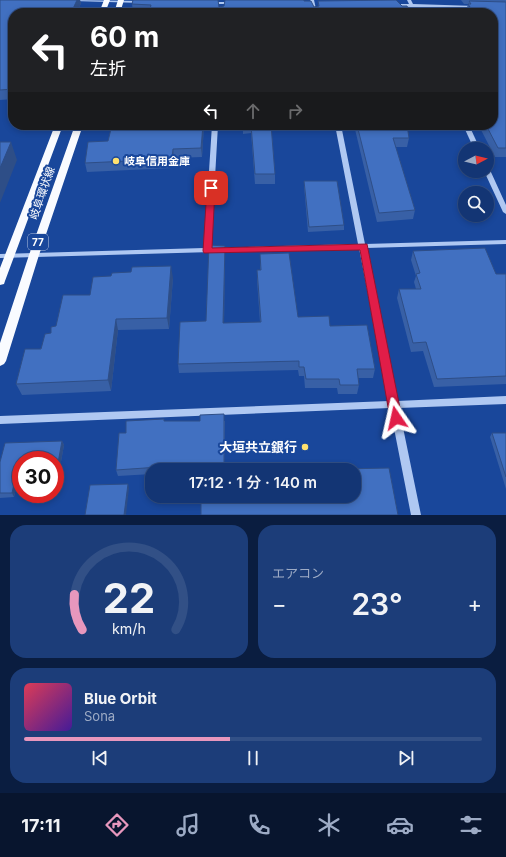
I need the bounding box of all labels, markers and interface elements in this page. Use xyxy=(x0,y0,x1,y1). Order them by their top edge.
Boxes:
text: 60 m xyxy=(90,20,159,54)
icon: left xyxy=(24,24,76,76)
text: 左折 xyxy=(90,58,126,79)
icon: left xyxy=(200,100,222,122)
icon: ahead xyxy=(242,100,264,122)
icon: right xyxy=(284,100,306,122)
north arrow xyxy=(458,142,494,178)
map controls xyxy=(458,142,494,222)
place label: 岐阜信用金庫 xyxy=(124,154,190,168)
marker: 岐阜信用金庫 xyxy=(111,156,121,166)
street label: 岐阜環状線 xyxy=(26,165,58,221)
pin xyxy=(194,171,228,205)
icon: arrive xyxy=(200,177,222,199)
button: search xyxy=(458,186,494,222)
road number: 77 xyxy=(28,234,48,250)
position arrow xyxy=(375,397,417,439)
place label: 大垣共立銀行 xyxy=(219,439,297,455)
marker: 大垣共立銀行 xyxy=(300,442,310,452)
speed limit sign: 30 xyxy=(12,451,64,503)
text: 17:12 · 1 分 · 140 m xyxy=(189,473,317,492)
text: エアコン xyxy=(272,565,324,581)
text: 22 xyxy=(103,572,155,622)
text: 23° xyxy=(351,586,403,622)
text: − xyxy=(272,591,287,617)
text: + xyxy=(467,591,482,617)
text: km/h xyxy=(112,619,146,636)
text: Blue Orbit xyxy=(84,689,157,708)
text: Sona xyxy=(84,708,115,724)
icon: previous xyxy=(89,747,111,769)
icon: pause xyxy=(242,747,264,769)
icon: next xyxy=(395,747,417,769)
icon: directions xyxy=(103,811,131,839)
icon: music xyxy=(174,811,202,839)
icon: phone xyxy=(245,811,273,839)
icon: climate xyxy=(315,811,343,839)
icon: car xyxy=(386,811,414,839)
icon: filters xyxy=(457,811,485,839)
text: 17:11 xyxy=(21,815,61,836)

